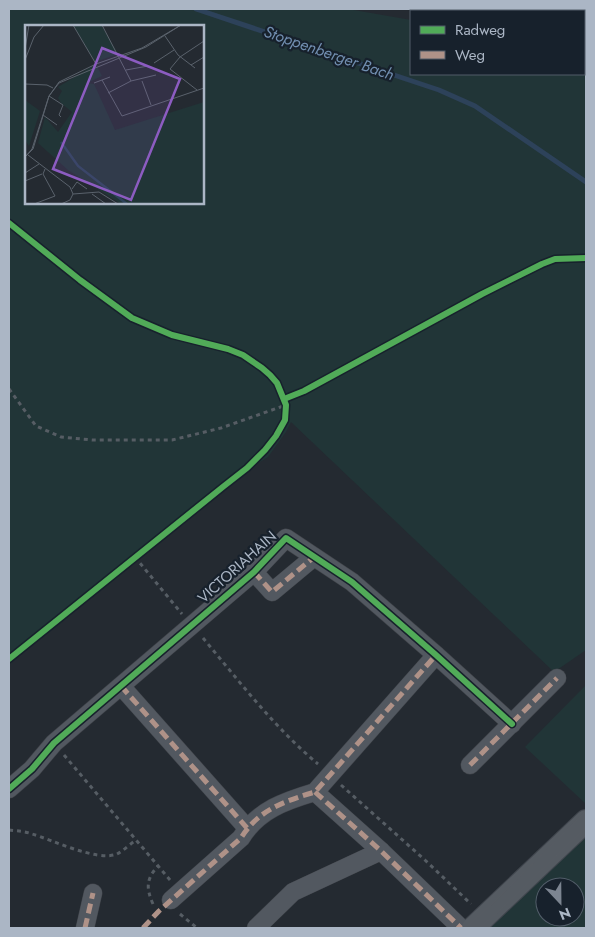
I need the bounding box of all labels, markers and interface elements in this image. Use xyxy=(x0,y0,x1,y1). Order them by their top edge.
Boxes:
legend xyxy=(410,10,585,75)
text: Radweg xyxy=(455,19,505,41)
water label: Stoppenberger Bach xyxy=(261,20,397,86)
inset map xyxy=(25,25,204,204)
text: Weg xyxy=(455,44,485,66)
street label: VICTORIAHAIN xyxy=(193,526,281,608)
north arrow xyxy=(535,877,585,927)
text: N xyxy=(556,903,574,925)

